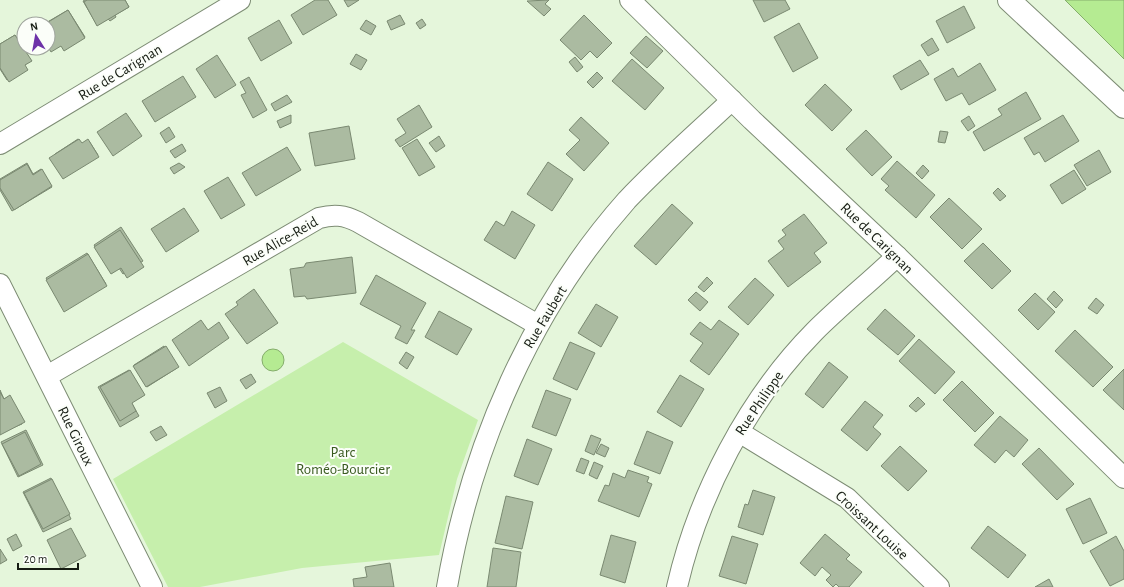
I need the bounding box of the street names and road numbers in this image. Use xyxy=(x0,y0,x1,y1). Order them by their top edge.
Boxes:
street label: Rue de Carignan xyxy=(76,42,165,103)
street label: Rue de Carignan xyxy=(837,200,916,277)
street label: Rue Alice-Reid xyxy=(240,214,321,269)
street label: Rue Faubert xyxy=(521,283,570,351)
street label: Rue Philippe xyxy=(733,368,786,438)
street label: Rue Giroux xyxy=(55,404,97,469)
street label: Croissant Louise xyxy=(832,488,911,563)

